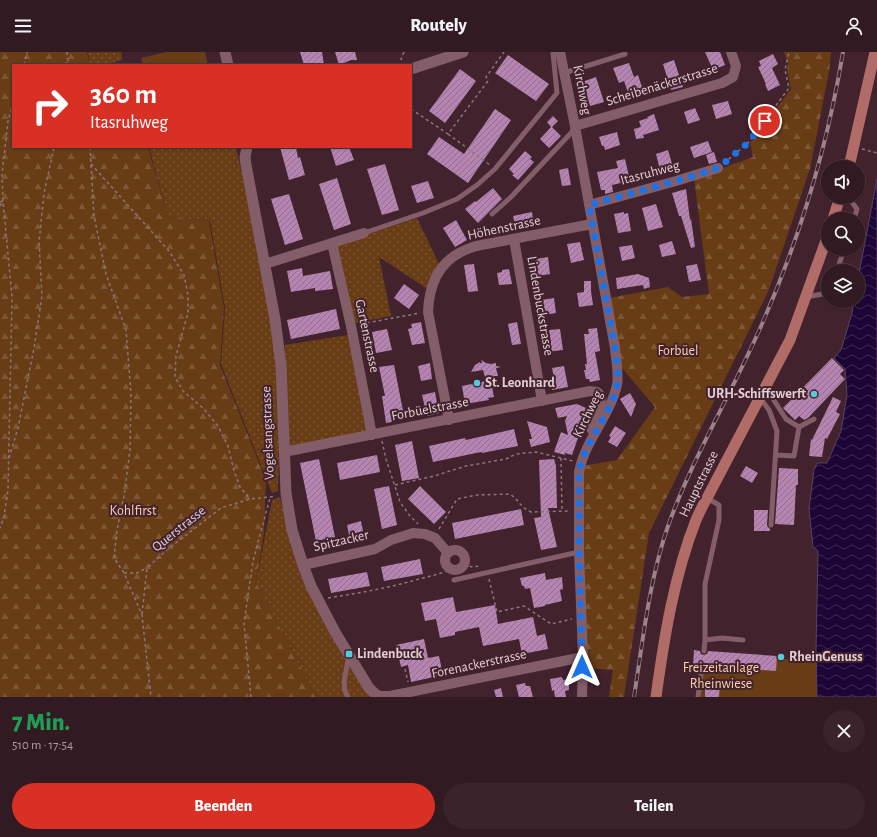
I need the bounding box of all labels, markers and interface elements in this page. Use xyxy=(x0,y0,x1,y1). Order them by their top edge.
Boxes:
icon: menu xyxy=(12,15,34,37)
icon: person xyxy=(843,15,865,37)
text: Routely xyxy=(410,17,467,35)
street label: Scheibenäckerstrasse xyxy=(604,61,720,109)
street label: Kirchweg xyxy=(570,64,594,116)
icon: right xyxy=(24,80,76,132)
text: 360 m xyxy=(90,81,157,109)
pin xyxy=(748,104,782,138)
icon: arrive xyxy=(754,110,776,132)
text: Itasruhweg xyxy=(90,114,168,132)
street label: Itasruhweg xyxy=(619,158,681,188)
map controls xyxy=(821,160,865,308)
button: sound xyxy=(821,160,865,204)
button: search xyxy=(821,212,865,256)
street label: Höhenstrasse xyxy=(466,213,542,243)
street label: Lindenbuckstrasse xyxy=(524,255,556,357)
button: layers xyxy=(821,264,865,308)
street label: Gartenstrasse xyxy=(352,298,382,374)
park label: Forbüel xyxy=(657,344,699,358)
place label: St. Leonhard xyxy=(485,376,556,390)
marker: St. Leonhard xyxy=(472,378,482,388)
street label: Vogelsangstrasse xyxy=(259,386,277,480)
place label: URH-Schiffswerft xyxy=(707,387,806,401)
street label: Kirchweg xyxy=(571,388,605,440)
marker: URH-Schiffswerft xyxy=(809,389,819,399)
street label: Forbüelstrasse xyxy=(390,395,470,423)
street label: Hauptstrasse xyxy=(677,449,721,519)
street label: Querstrasse xyxy=(150,503,208,555)
park label: Kohlfirst xyxy=(110,504,157,518)
street label: Spitzacker xyxy=(312,528,370,554)
position arrow xyxy=(561,646,603,688)
place label: Lindenbuck xyxy=(357,647,422,661)
street label: Forenackerstrasse xyxy=(430,647,528,681)
marker: Lindenbuck xyxy=(344,649,354,659)
place label: RheinGenuss xyxy=(789,650,863,664)
marker: RheinGenuss xyxy=(776,652,786,662)
park label: Freizeitanlage Rheinwiese xyxy=(683,661,759,691)
button: close xyxy=(823,710,865,752)
text: 7 Min. xyxy=(12,711,70,735)
text: 510 m · 17:54 xyxy=(12,739,73,752)
button: Beenden xyxy=(12,783,435,829)
button: Teilen xyxy=(443,783,865,829)

